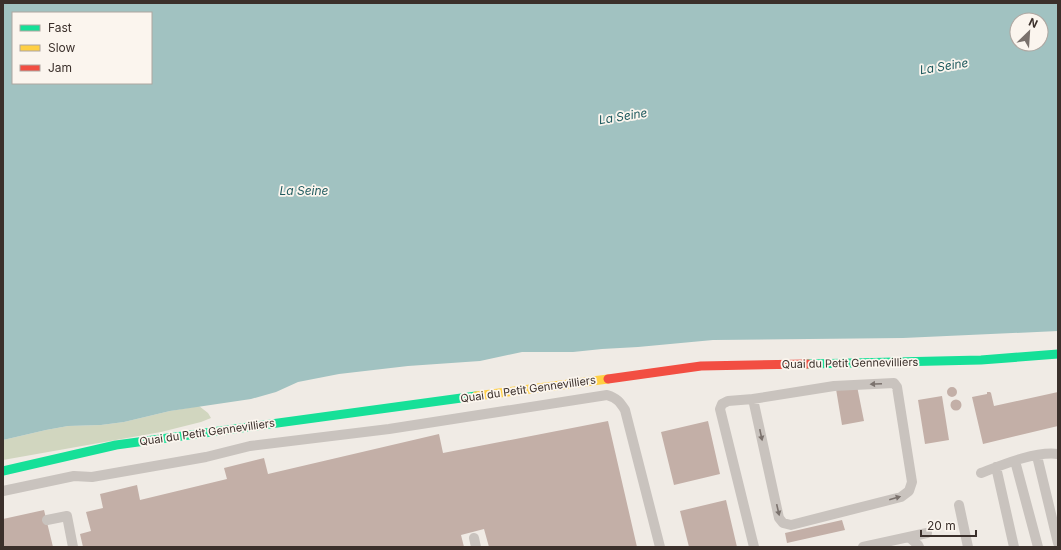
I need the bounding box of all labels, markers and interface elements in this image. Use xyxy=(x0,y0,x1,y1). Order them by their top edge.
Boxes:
legend xyxy=(12,12,152,84)
north arrow xyxy=(1009,12,1049,52)
text: N xyxy=(1026,15,1040,31)
text: Fast xyxy=(48,20,72,35)
text: Slow xyxy=(48,40,76,55)
water label: La Seine xyxy=(919,55,969,77)
text: Jam xyxy=(48,60,72,75)
water label: La Seine xyxy=(598,105,648,127)
water label: La Seine xyxy=(279,183,329,198)
street label: Quai du Petit Gennevilliers xyxy=(782,355,919,371)
street label: Quai du Petit Gennevilliers xyxy=(459,373,597,405)
one-way arrow xyxy=(870,380,882,387)
street label: Quai du Petit Gennevilliers xyxy=(138,416,276,448)
one-way arrow xyxy=(759,429,765,442)
one-way arrow xyxy=(890,495,902,501)
one-way arrow xyxy=(775,504,781,517)
scale bar xyxy=(921,512,976,538)
text: 20 m xyxy=(927,518,956,533)

